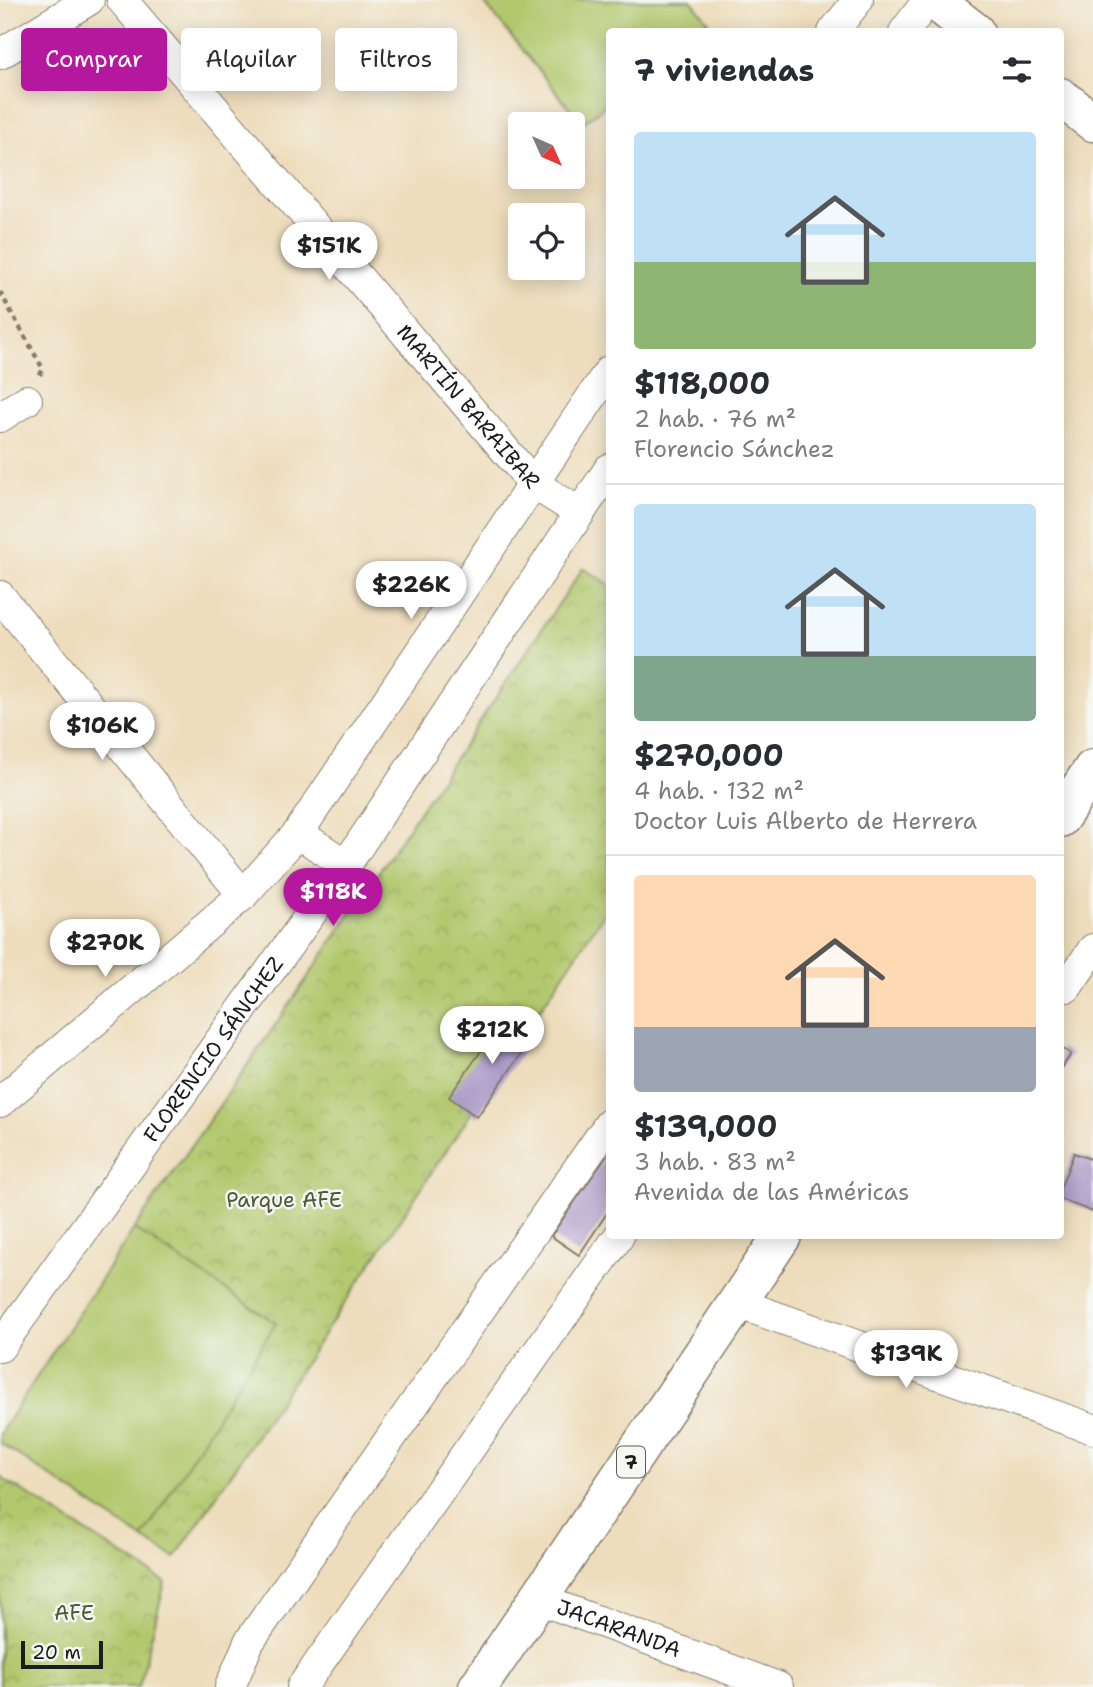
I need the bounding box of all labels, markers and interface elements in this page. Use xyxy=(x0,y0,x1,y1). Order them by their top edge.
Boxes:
chip: Comprar xyxy=(21,28,167,91)
chip: Alquilar xyxy=(181,28,321,91)
chip: Filtros xyxy=(335,28,457,91)
text: 7 viviendas xyxy=(634,50,814,91)
icon: filters xyxy=(998,51,1036,89)
north arrow xyxy=(508,112,584,189)
map controls xyxy=(508,112,585,280)
icon: home xyxy=(772,177,898,303)
button: locate xyxy=(508,203,585,280)
pin: $151K xyxy=(280,222,378,282)
text: $151K xyxy=(296,230,362,260)
street label: MARTÍN BARAIBAR xyxy=(390,319,546,495)
text: $118,000 xyxy=(634,363,770,404)
text: 2 hab. · 76 m² xyxy=(634,404,796,434)
text: Florencio Sánchez xyxy=(634,434,834,464)
icon: home xyxy=(772,549,898,675)
pin: $226K xyxy=(362,562,460,621)
text: $226K xyxy=(372,569,450,599)
pin: $106K xyxy=(53,702,151,762)
text: $106K xyxy=(66,710,138,740)
text: $270,000 xyxy=(634,735,784,776)
text: 4 hab. · 132 m² xyxy=(634,776,804,806)
text: Doctor Luis Alberto de Herrera xyxy=(634,806,977,836)
pin: $118K xyxy=(284,869,382,928)
text: $118K xyxy=(299,876,367,906)
pin: $270K xyxy=(56,920,154,979)
icon: home xyxy=(772,920,898,1046)
text: $270K xyxy=(66,927,144,957)
street label: FLORENCIO SÁNCHEZ xyxy=(137,951,290,1148)
pin: $212K xyxy=(443,1006,541,1066)
text: $212K xyxy=(456,1014,528,1044)
text: $139,000 xyxy=(634,1106,777,1147)
text: 3 hab. · 83 m² xyxy=(634,1147,796,1177)
text: Avenida de las Américas xyxy=(634,1177,909,1207)
park label: Parque AFE xyxy=(226,1186,342,1214)
pin: $139K xyxy=(857,1330,955,1390)
text: $139K xyxy=(870,1338,942,1368)
road number: 7 xyxy=(617,1446,645,1478)
street label: JACARANDA xyxy=(553,1593,685,1664)
park label: AFE xyxy=(54,1599,94,1627)
scale bar xyxy=(21,1638,103,1670)
text: 20 m xyxy=(32,1640,81,1665)

